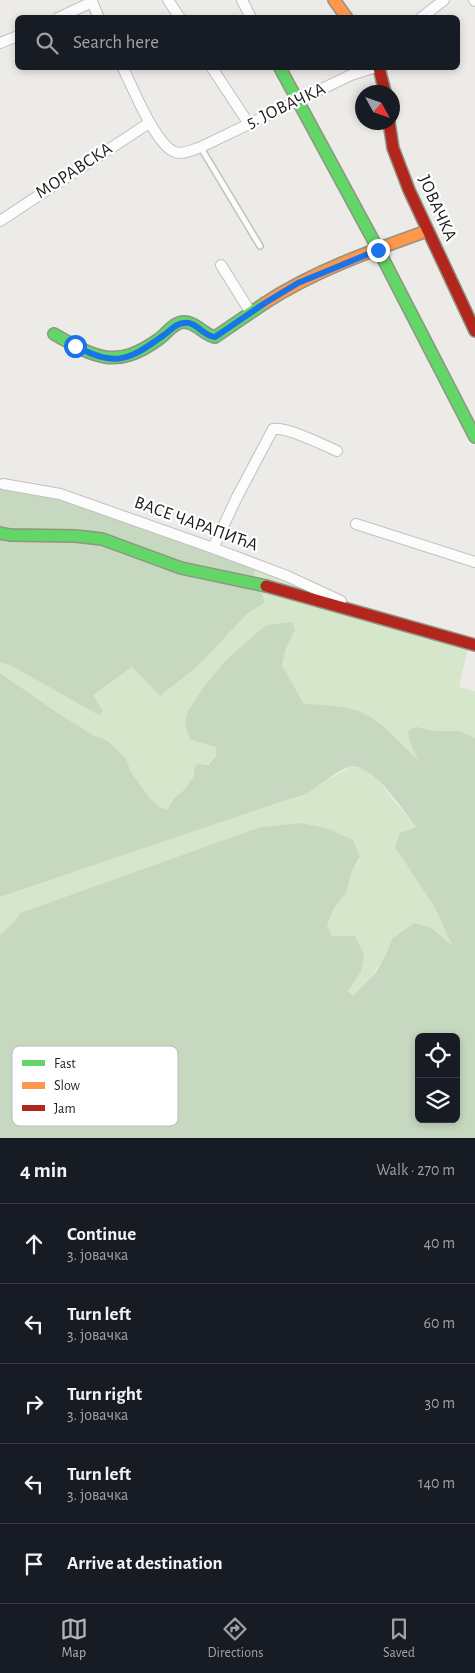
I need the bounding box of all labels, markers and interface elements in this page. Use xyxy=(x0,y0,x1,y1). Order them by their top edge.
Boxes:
search box xyxy=(15,15,460,70)
icon: search xyxy=(33,29,61,57)
text: Search here xyxy=(73,33,159,52)
street label: 5. ЈОВАЧКА xyxy=(244,80,329,132)
north arrow xyxy=(355,85,400,130)
street label: МОРАВСКА xyxy=(32,139,116,202)
street label: ЈОВАЧКА xyxy=(415,172,460,244)
route end xyxy=(367,239,390,262)
route start xyxy=(64,335,87,358)
street label: ВАСЕ ЧАРАПИЋА xyxy=(132,493,261,555)
map controls xyxy=(415,1033,460,1123)
button: locate xyxy=(415,1033,460,1078)
legend xyxy=(12,1046,178,1126)
text: Fast xyxy=(54,1057,76,1071)
button: layers xyxy=(415,1078,460,1123)
text: Slow xyxy=(54,1079,81,1093)
text: Jam xyxy=(54,1102,76,1116)
text: 4 min xyxy=(20,1160,67,1181)
text: Walk · 270 m xyxy=(376,1162,455,1178)
text: Continue xyxy=(67,1225,136,1244)
icon: ahead xyxy=(20,1230,48,1258)
text: 40 m xyxy=(423,1235,455,1251)
text: 3. јовачка xyxy=(67,1247,128,1263)
text: Turn left xyxy=(67,1305,131,1324)
icon: left xyxy=(20,1310,48,1338)
text: 60 m xyxy=(424,1315,455,1331)
text: 3. јовачка xyxy=(67,1327,128,1343)
text: Turn right xyxy=(67,1385,142,1404)
icon: right xyxy=(20,1390,48,1418)
text: 30 m xyxy=(425,1395,455,1411)
text: 3. јовачка xyxy=(67,1407,128,1423)
text: Turn left xyxy=(67,1465,131,1484)
icon: left xyxy=(20,1470,48,1498)
text: 140 m xyxy=(418,1475,455,1491)
text: 3. јовачка xyxy=(67,1487,128,1503)
icon: arrive xyxy=(20,1550,48,1578)
text: Arrive at destination xyxy=(67,1554,223,1573)
tab: Map xyxy=(60,1615,88,1662)
tab: Directions xyxy=(208,1615,263,1662)
tab: Saved xyxy=(383,1615,415,1662)

